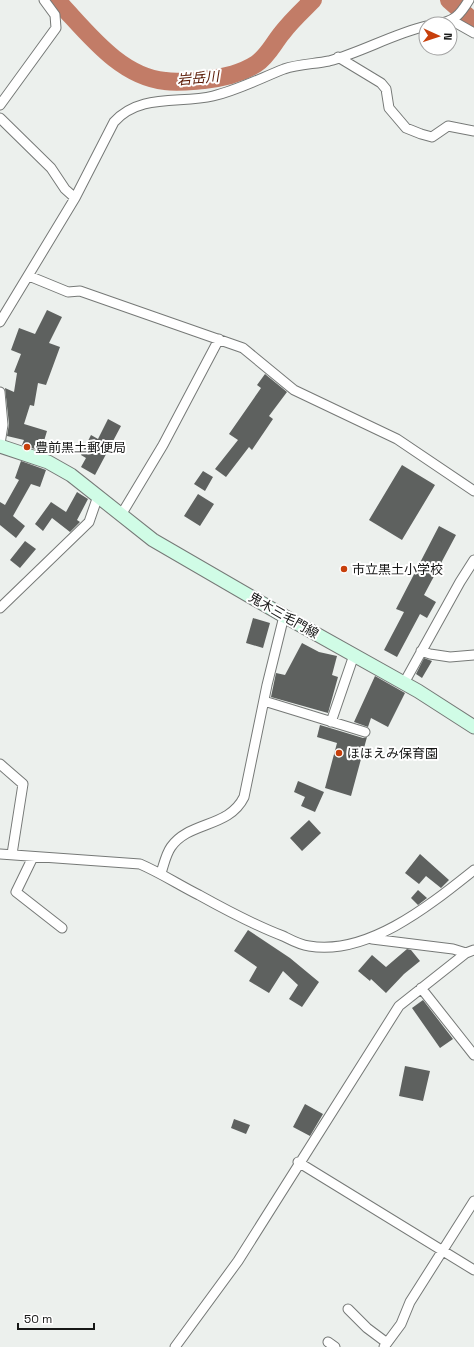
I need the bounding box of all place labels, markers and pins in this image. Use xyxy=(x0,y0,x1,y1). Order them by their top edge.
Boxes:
place label: 豊前黒土郵便局 xyxy=(35,439,126,456)
marker: 豊前黒土郵便局 xyxy=(22,442,32,452)
place label: 市立黒土小学校 xyxy=(352,561,443,578)
marker: 市立黒土小学校 xyxy=(339,564,349,574)
place label: ほほえみ保育園 xyxy=(347,745,438,762)
marker: ほほえみ保育園 xyxy=(334,748,344,758)

